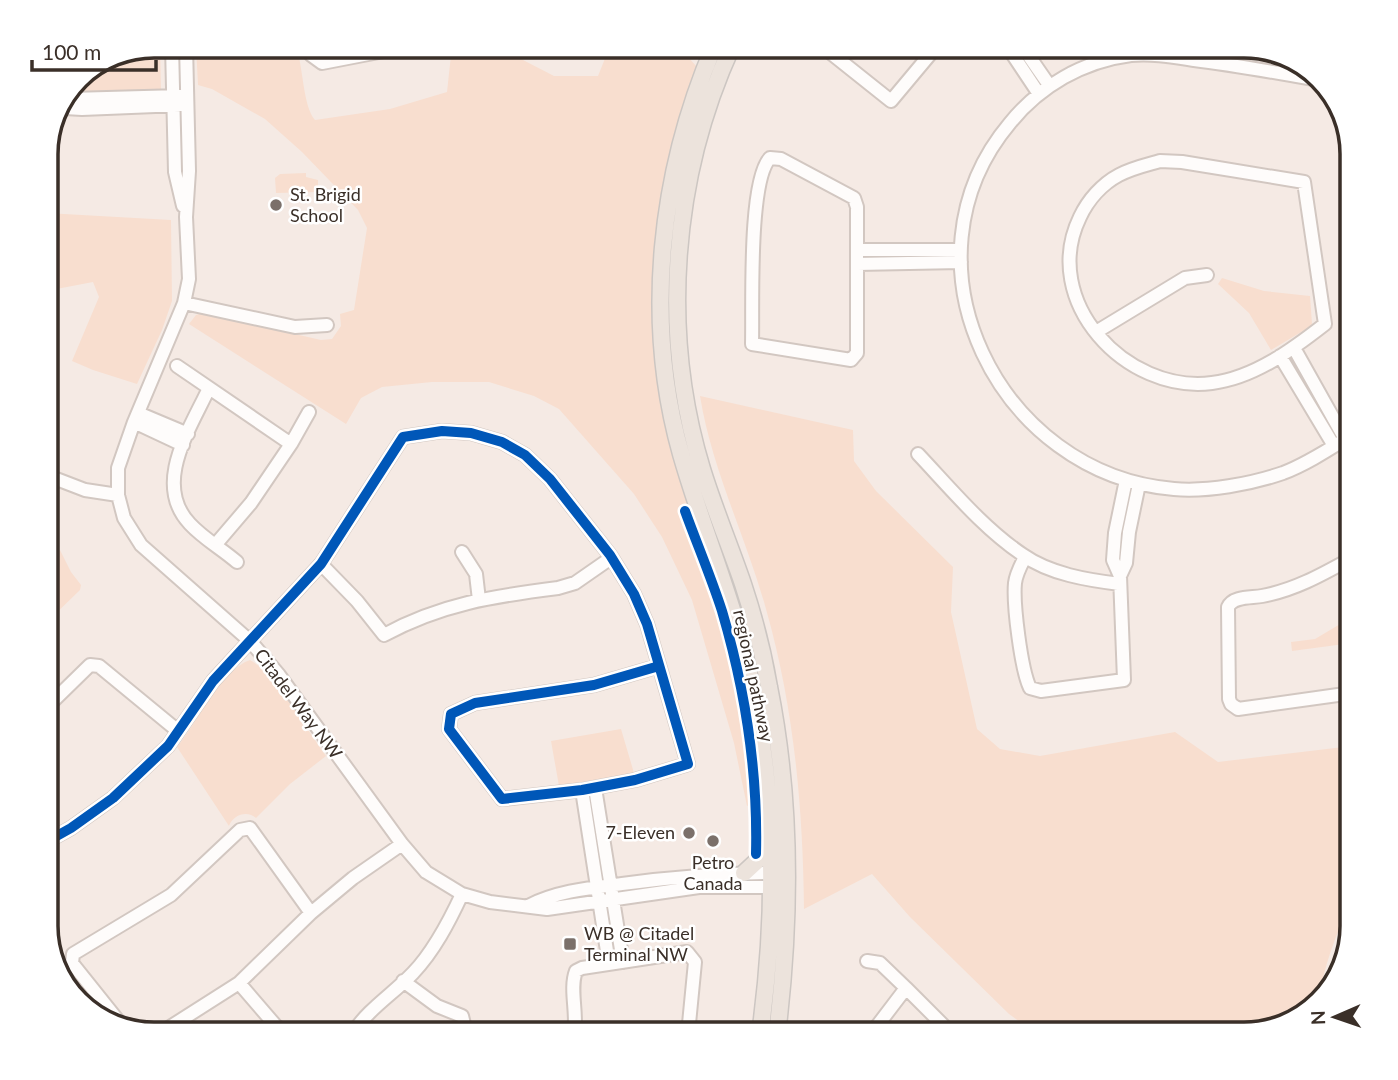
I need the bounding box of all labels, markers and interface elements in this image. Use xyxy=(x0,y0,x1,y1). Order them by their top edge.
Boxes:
scale bar xyxy=(32,28,156,72)
text: 100 m xyxy=(42,39,101,64)
place label: St. Brigid School xyxy=(290,183,361,226)
marker: St. Brigid School xyxy=(268,197,284,213)
street label: regional pathway xyxy=(729,608,779,745)
street label: Citadel Way NW xyxy=(250,644,348,763)
place label: 7-Eleven xyxy=(605,821,675,843)
marker: 7-Eleven xyxy=(681,825,697,841)
marker: Petro Canada xyxy=(705,833,721,849)
place label: Petro Canada xyxy=(684,851,743,894)
place label: WB @ Citadel Terminal NW xyxy=(584,922,694,965)
marker: WB @ Citadel Terminal NW xyxy=(562,936,578,952)
north arrow xyxy=(1300,982,1370,1052)
text: N xyxy=(1306,1010,1329,1025)

